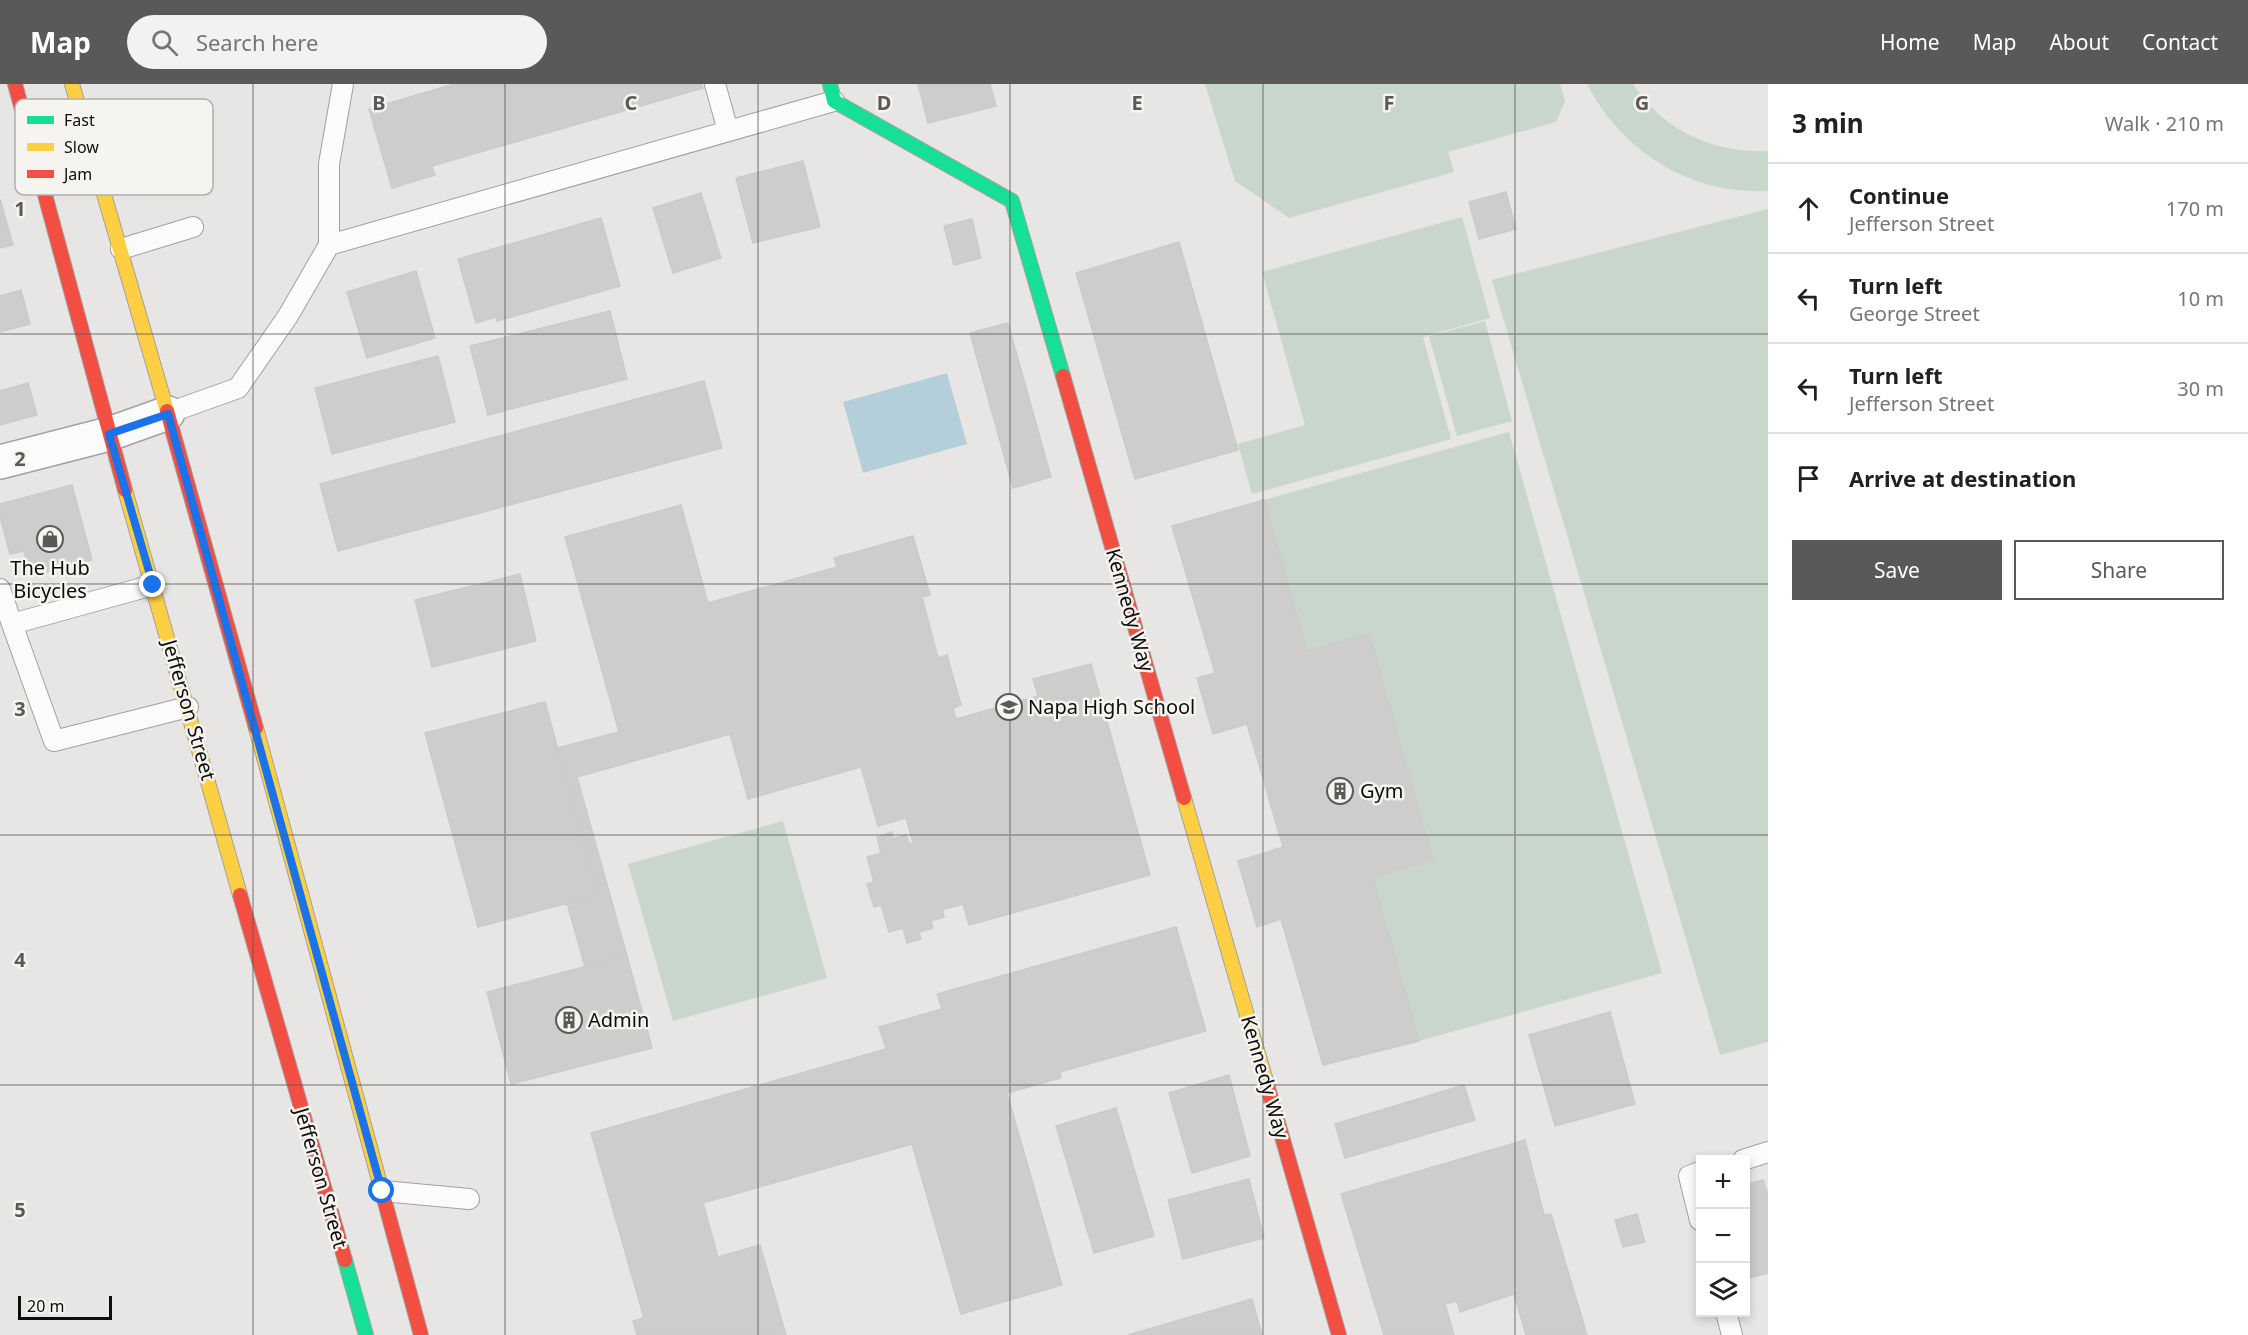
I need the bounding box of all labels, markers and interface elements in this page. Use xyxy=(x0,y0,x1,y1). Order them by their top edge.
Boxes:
search box xyxy=(127,15,547,69)
text: Map xyxy=(30,23,91,61)
icon: search xyxy=(148,26,181,59)
text: Search here xyxy=(196,27,318,57)
text: Home xyxy=(1880,28,1940,56)
text: Map xyxy=(1973,28,2016,56)
text: About xyxy=(2049,28,2109,56)
text: Contact xyxy=(2142,28,2218,56)
text: B xyxy=(372,89,386,116)
text: C xyxy=(625,89,638,116)
text: D xyxy=(877,89,891,116)
text: E xyxy=(1131,89,1143,116)
text: F xyxy=(1384,89,1394,116)
text: G xyxy=(1635,89,1649,116)
legend xyxy=(15,99,213,195)
text: 3 min xyxy=(1792,105,1864,141)
text: Fast xyxy=(64,109,95,131)
text: Walk · 210 m xyxy=(2105,110,2224,137)
text: Slow xyxy=(64,136,99,158)
text: Jam xyxy=(62,163,92,185)
text: Continue xyxy=(1849,180,1949,210)
icon: ahead xyxy=(1792,192,1825,225)
text: 1 xyxy=(14,195,26,222)
text: 170 m xyxy=(2166,195,2224,222)
text: Jefferson Street xyxy=(1849,210,1994,237)
text: Turn left xyxy=(1849,270,1943,300)
icon: left xyxy=(1792,282,1825,315)
text: 10 m xyxy=(2177,285,2224,312)
text: George Street xyxy=(1849,300,1980,327)
text: Turn left xyxy=(1849,360,1943,390)
icon: left xyxy=(1792,372,1825,405)
text: 30 m xyxy=(2177,375,2224,402)
text: Jefferson Street xyxy=(1849,390,1994,417)
text: 2 xyxy=(14,445,26,472)
icon: arrive xyxy=(1792,462,1825,495)
text: Arrive at destination xyxy=(1849,463,2076,493)
shop icon: The Hub Bicycles xyxy=(35,524,65,554)
button: Save xyxy=(1792,540,2002,600)
button: Share xyxy=(2014,540,2224,600)
street label: Kennedy Way xyxy=(1100,545,1161,675)
place label: The Hub Bicycles xyxy=(10,554,90,604)
route end xyxy=(139,571,165,597)
street label: Jefferson Street xyxy=(156,634,222,783)
school or university icon: Napa High School xyxy=(994,692,1024,722)
place label: Napa High School xyxy=(1028,693,1195,720)
text: 3 xyxy=(14,695,26,722)
building icon: Gym xyxy=(1325,776,1355,806)
place label: Gym xyxy=(1360,777,1403,804)
text: 4 xyxy=(14,946,26,973)
building icon: Admin xyxy=(554,1005,584,1035)
place label: Admin xyxy=(588,1006,649,1033)
street label: Kennedy Way xyxy=(1235,1012,1296,1142)
street label: Jefferson Street xyxy=(288,1102,354,1251)
map controls xyxy=(1696,1155,1750,1317)
button: + xyxy=(1696,1155,1750,1209)
route start xyxy=(368,1177,394,1203)
text: 5 xyxy=(14,1196,26,1223)
button: − xyxy=(1696,1209,1750,1263)
button: layers xyxy=(1696,1263,1750,1317)
scale bar xyxy=(18,1293,112,1320)
text: 20 m xyxy=(27,1295,64,1317)

